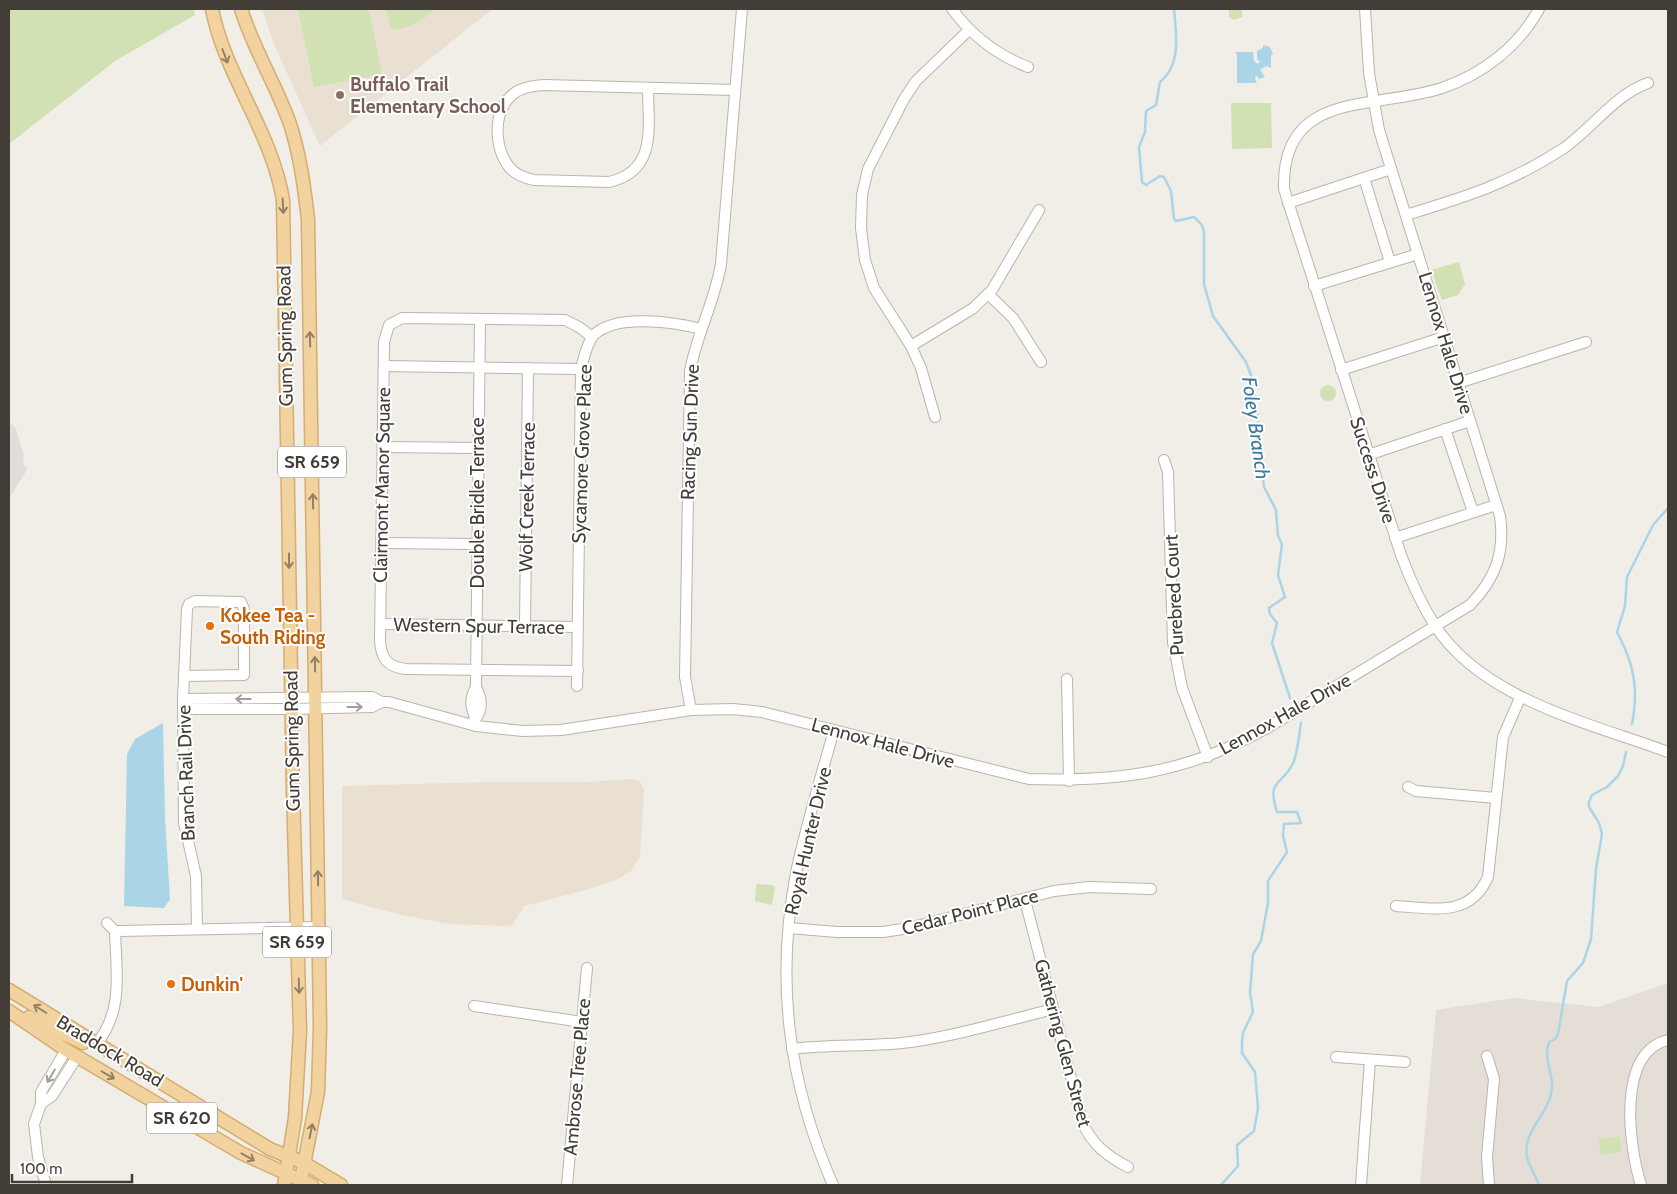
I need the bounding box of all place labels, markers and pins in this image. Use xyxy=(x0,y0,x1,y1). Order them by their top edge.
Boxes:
place label: Buffalo Trail Elementary School xyxy=(350,73,506,118)
marker: Buffalo Trail Elementary School xyxy=(334,89,346,101)
place label: Kokee Tea - South Riding xyxy=(220,604,326,649)
marker: Kokee Tea - South Riding xyxy=(204,620,216,632)
place label: Dunkin' xyxy=(181,973,243,996)
marker: Dunkin' xyxy=(165,978,177,990)

